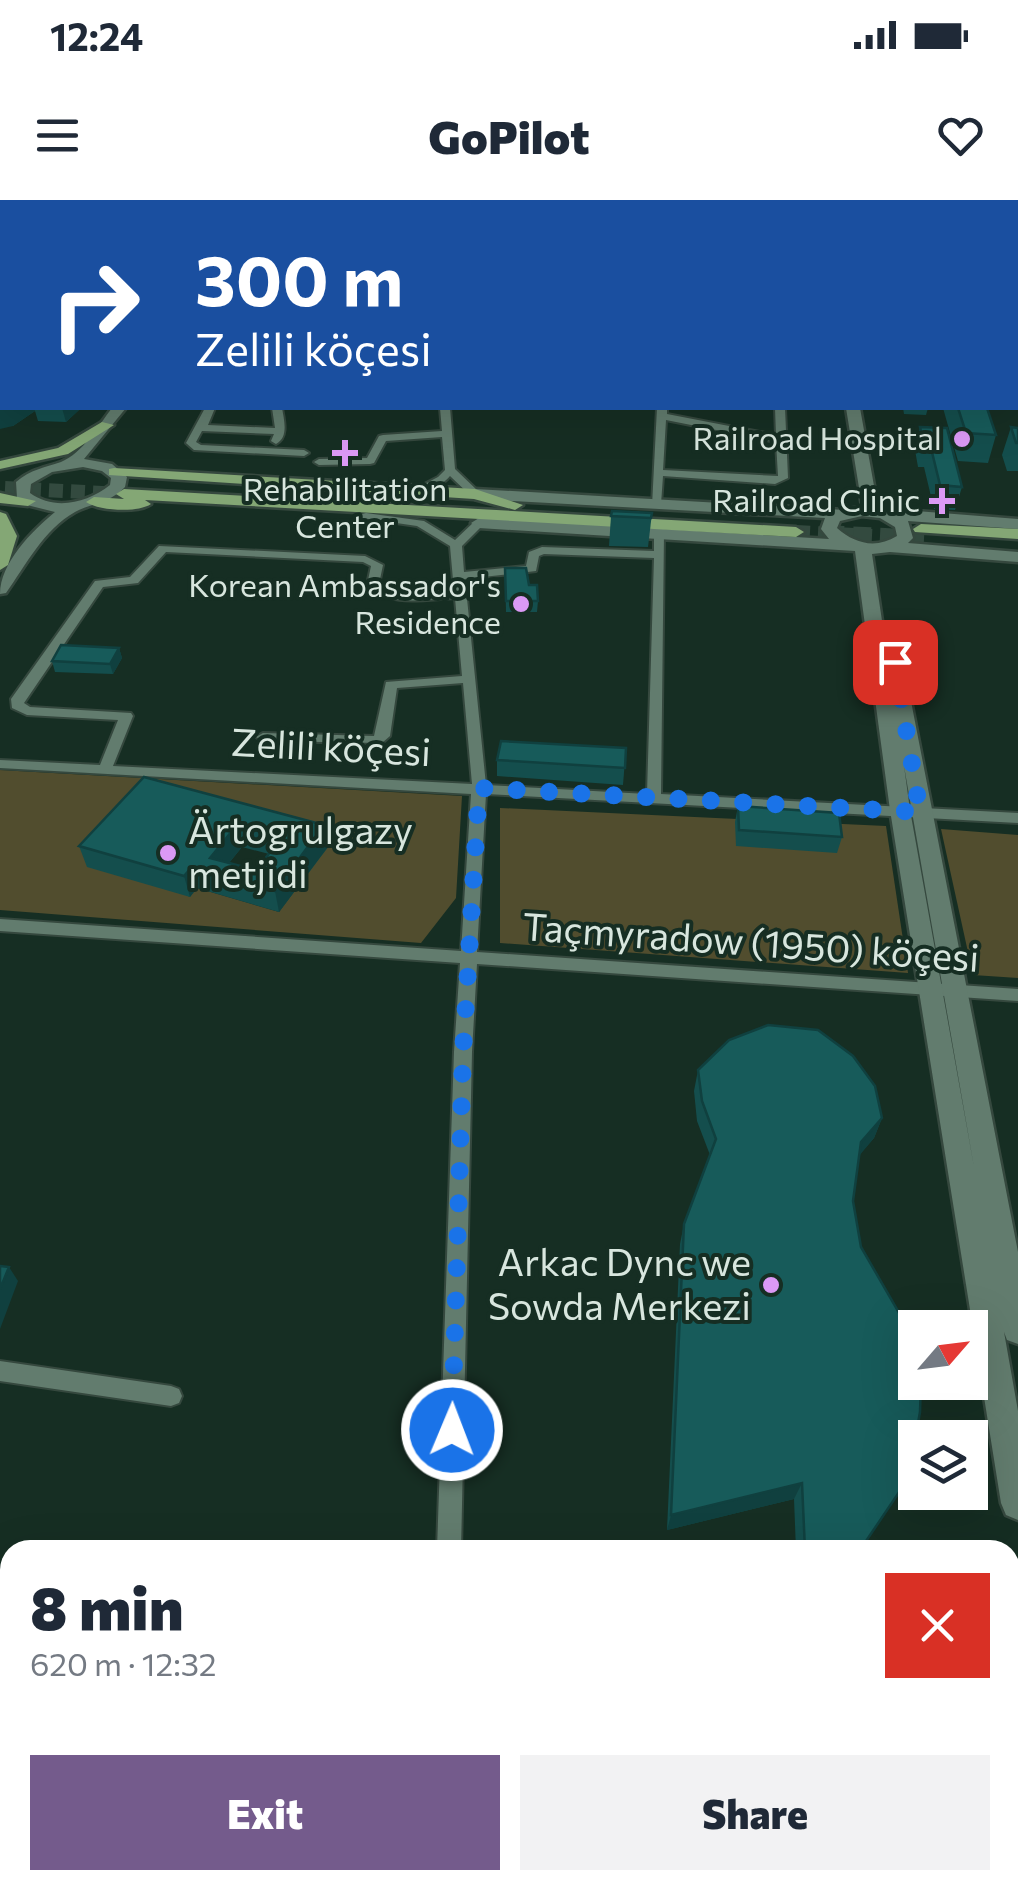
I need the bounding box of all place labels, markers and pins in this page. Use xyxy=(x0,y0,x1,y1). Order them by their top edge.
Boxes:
place label: Railroad Hospital xyxy=(692,417,942,457)
marker: Railroad Hospital xyxy=(951,428,973,450)
marker: Rehabilitation Center xyxy=(332,440,358,466)
place label: Rehabilitation Center xyxy=(243,468,447,545)
place label: Railroad Clinic xyxy=(712,479,920,519)
marker: Railroad Clinic xyxy=(929,488,955,514)
place label: Korean Ambassador's Residence xyxy=(188,564,501,641)
marker: Korean Ambassador's Residence xyxy=(510,593,532,615)
pin xyxy=(853,620,938,705)
place label: Ärtogrulgazy metjidi xyxy=(188,805,413,896)
marker: Ärtogrulgazy metjidi xyxy=(157,842,179,864)
place label: Arkac Dync we Sowda Merkezi xyxy=(488,1237,751,1328)
marker: Arkac Dync we Sowda Merkezi xyxy=(760,1274,782,1296)

